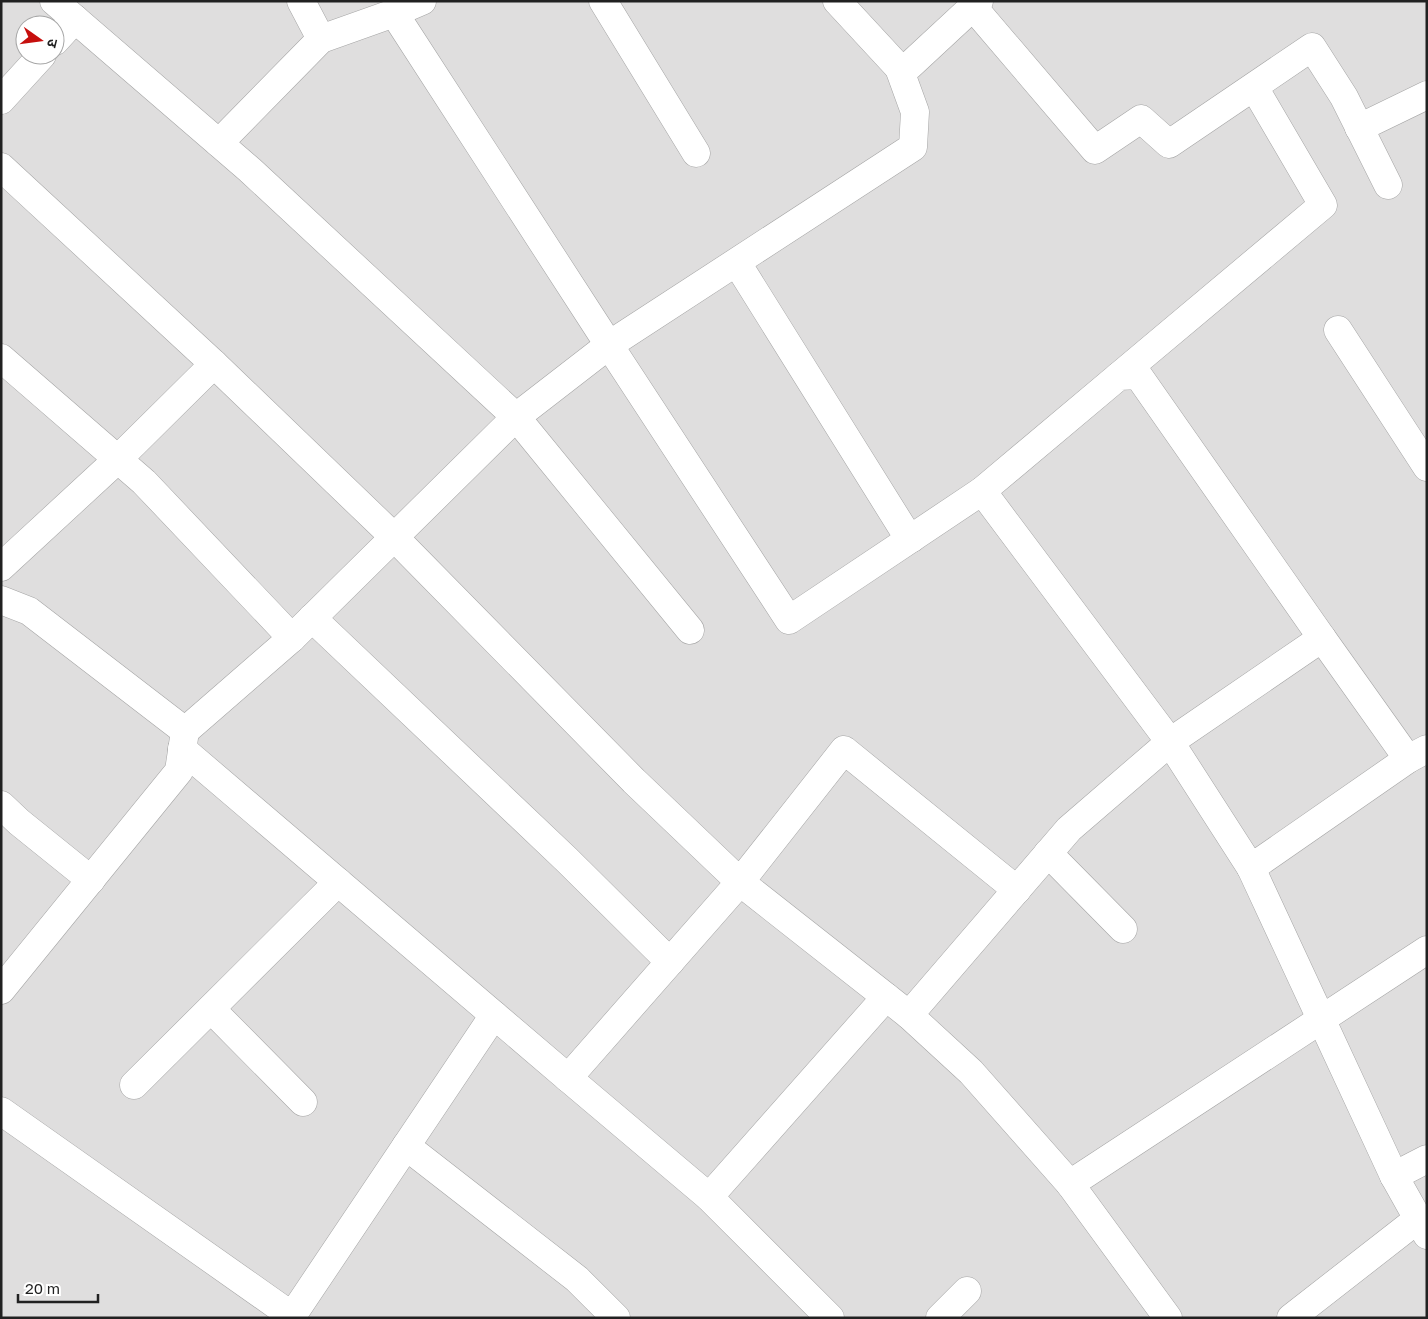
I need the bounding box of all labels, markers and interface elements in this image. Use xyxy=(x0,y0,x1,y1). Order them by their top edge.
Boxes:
north arrow xyxy=(15,15,65,65)
text: उ xyxy=(44,37,62,50)
scale bar xyxy=(18,1272,98,1304)
text: 20 m xyxy=(25,1279,60,1297)

